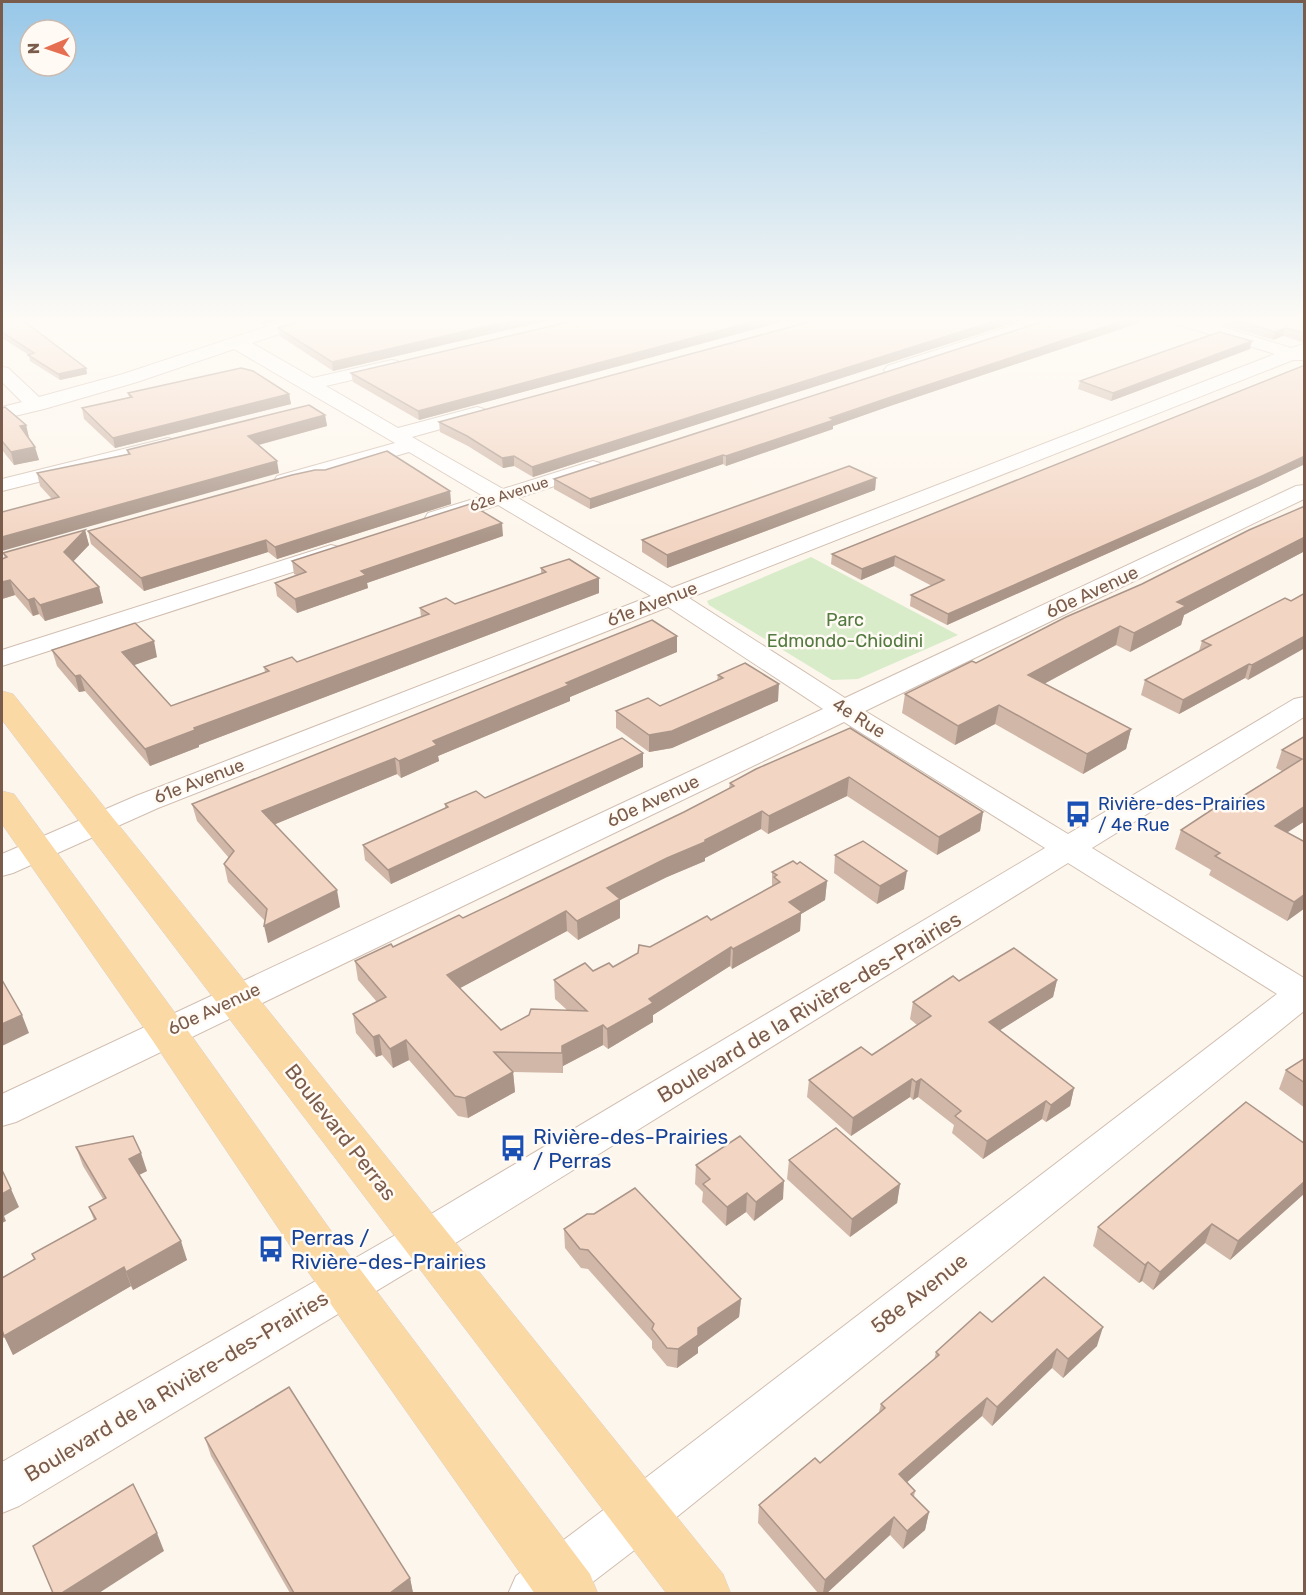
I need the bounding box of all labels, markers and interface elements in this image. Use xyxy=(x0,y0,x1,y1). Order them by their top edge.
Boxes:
north arrow xyxy=(18,18,78,78)
text: N xyxy=(24,42,43,55)
street label: 62e Avenue xyxy=(467,473,551,515)
street label: 60e Avenue xyxy=(1042,561,1142,623)
street label: 61e Avenue xyxy=(604,577,700,631)
park label: Parc Edmondo-Chiodini xyxy=(767,609,923,652)
street label: 4e Rue xyxy=(828,693,890,743)
street label: 61e Avenue xyxy=(151,754,247,808)
street label: 60e Avenue xyxy=(603,770,703,832)
place label: Rivière-des-Prairies / 4e Rue xyxy=(1098,793,1265,836)
bus stop icon: Rivière-des-Prairies / 4e Rue xyxy=(1063,799,1093,829)
street label: Boulevard de la Rivière-des-Prairies xyxy=(653,906,965,1108)
street label: 60e Avenue xyxy=(164,978,264,1040)
street label: Boulevard Perras xyxy=(280,1059,402,1205)
place label: Rivière-des-Prairies / Perras xyxy=(533,1124,728,1173)
bus stop icon: Rivière-des-Prairies / Perras xyxy=(498,1133,528,1163)
place label: Perras / Rivière-des-Prairies xyxy=(291,1225,486,1274)
bus stop icon: Perras / Rivière-des-Prairies xyxy=(256,1234,286,1264)
street label: 58e Avenue xyxy=(866,1248,972,1338)
street label: Boulevard de la Rivière-des-Prairies xyxy=(20,1285,332,1487)

